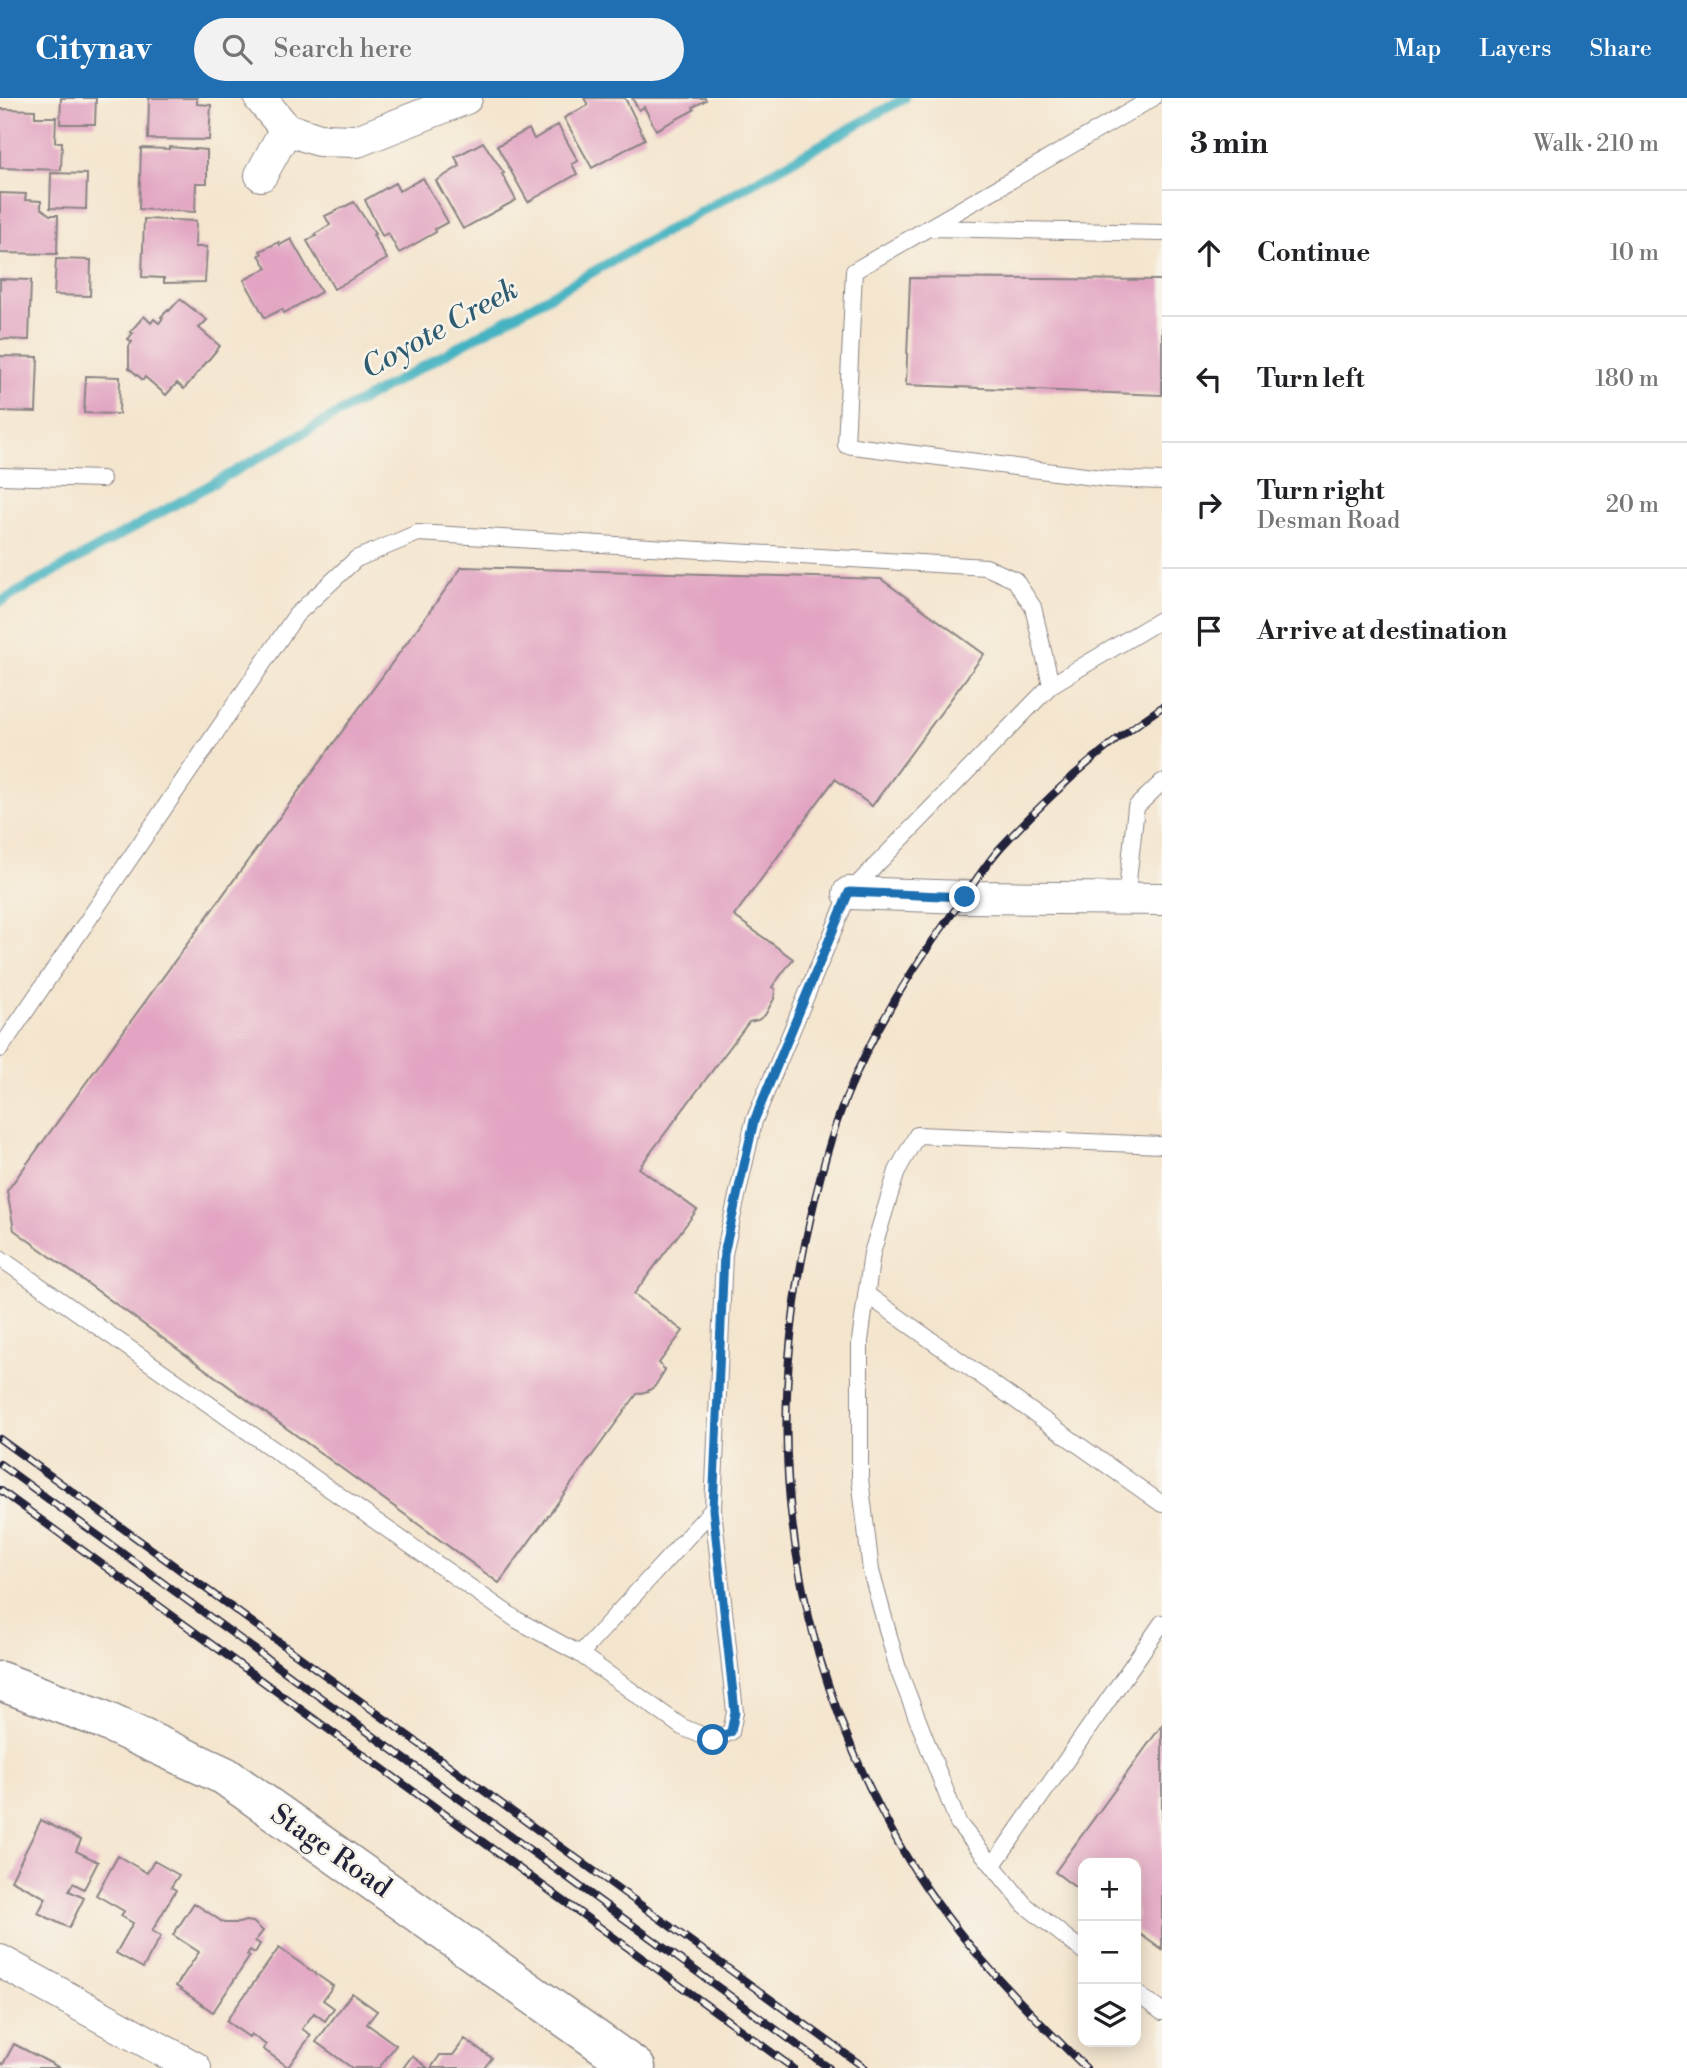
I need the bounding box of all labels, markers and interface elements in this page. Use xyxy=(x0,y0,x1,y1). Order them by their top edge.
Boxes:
search box xyxy=(194,18,684,81)
text: Citynav xyxy=(35,29,152,70)
icon: search xyxy=(218,30,256,68)
text: Search here xyxy=(274,33,412,65)
text: Map xyxy=(1394,34,1441,64)
text: Layers xyxy=(1479,34,1551,64)
text: Share xyxy=(1589,34,1652,64)
text: 3 min xyxy=(1190,125,1268,163)
text: Walk · 210 m xyxy=(1533,130,1659,158)
icon: ahead xyxy=(1190,234,1228,272)
text: Continue xyxy=(1257,237,1370,269)
text: 10 m xyxy=(1610,239,1659,267)
water label: Coyote Creek xyxy=(355,270,525,388)
icon: left xyxy=(1190,360,1228,398)
text: Turn left xyxy=(1257,363,1365,395)
text: 180 m xyxy=(1595,365,1659,393)
text: Turn right xyxy=(1257,475,1385,507)
icon: right xyxy=(1190,486,1228,524)
text: 20 m xyxy=(1606,491,1659,519)
text: Desman Road xyxy=(1257,507,1400,535)
icon: arrive xyxy=(1190,612,1228,650)
text: Arrive at destination xyxy=(1257,615,1507,647)
route end xyxy=(949,881,980,912)
route start xyxy=(697,1724,728,1755)
street label: Stage Road xyxy=(264,1797,398,1905)
map controls xyxy=(1078,1858,1141,2047)
button: + xyxy=(1078,1858,1141,1921)
button: − xyxy=(1078,1921,1141,1984)
button: layers xyxy=(1078,1984,1141,2047)

